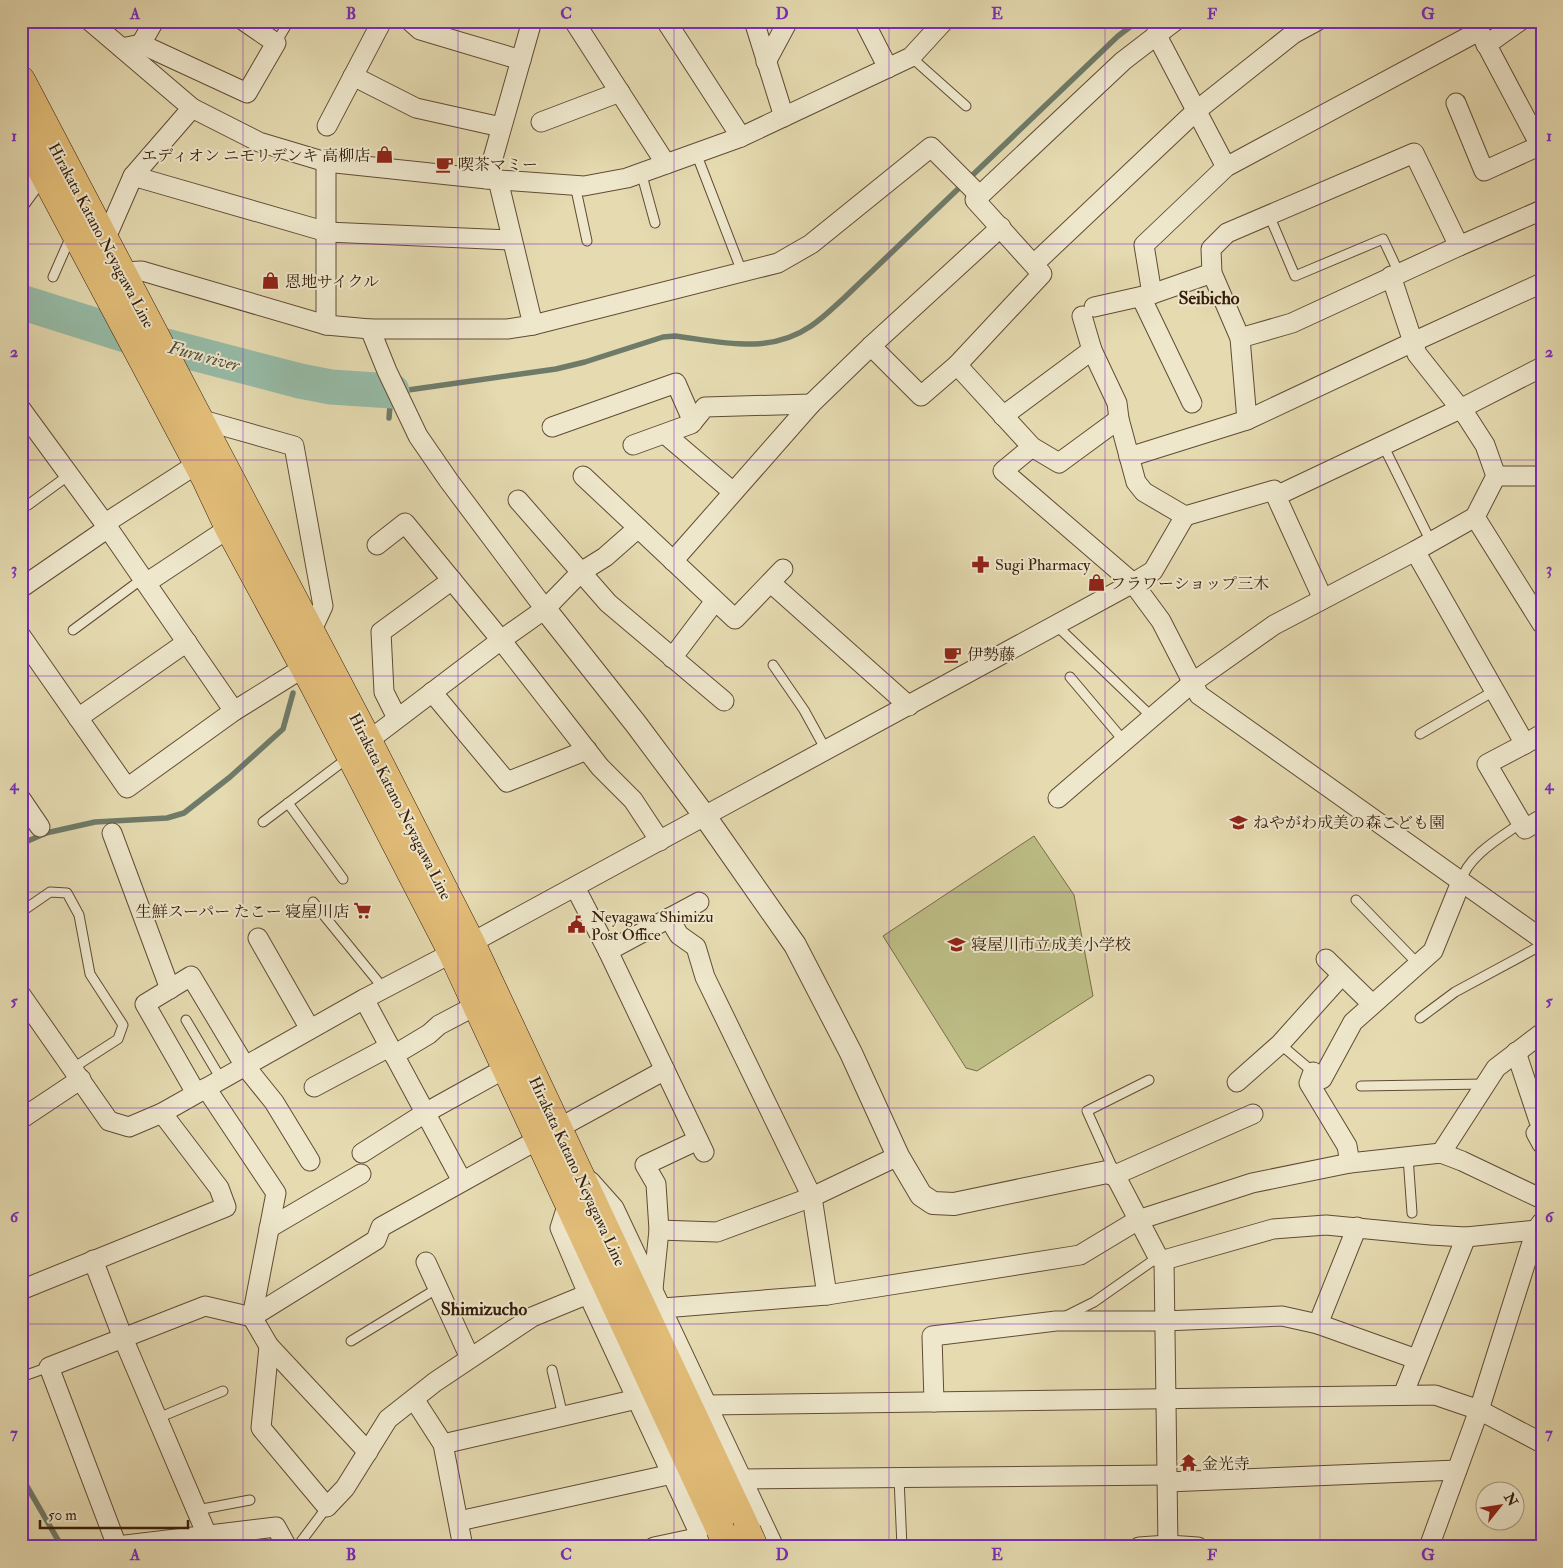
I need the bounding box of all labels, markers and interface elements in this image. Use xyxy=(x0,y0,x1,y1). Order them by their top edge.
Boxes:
text: A xyxy=(129,4,141,24)
text: B xyxy=(346,4,356,24)
text: C xyxy=(560,4,572,24)
text: D xyxy=(775,4,789,24)
text: E xyxy=(991,4,1003,24)
text: F xyxy=(1207,4,1217,24)
text: G xyxy=(1421,4,1435,24)
text: 1 xyxy=(11,126,17,146)
text: 1 xyxy=(1546,126,1552,146)
street label: Hirakata Katano Neyagawa Line xyxy=(44,139,159,332)
shop icon: エディオン ニモリデンキ 高柳店 xyxy=(374,145,394,165)
place label: エディオン ニモリデンキ 高柳店 xyxy=(141,146,370,166)
cafe icon: 喫茶マミー xyxy=(434,154,454,174)
place label: 喫茶マミー xyxy=(458,155,538,175)
shop icon: 恩地サイクル xyxy=(261,271,281,291)
place label: 恩地サイクル xyxy=(285,272,379,292)
district label: Seibicho xyxy=(1178,287,1240,310)
water label: Furu river xyxy=(165,336,243,377)
text: 2 xyxy=(10,342,18,362)
text: 2 xyxy=(1545,342,1553,362)
pharmacy icon: Sugi Pharmacy xyxy=(971,554,991,574)
place label: Sugi Pharmacy xyxy=(995,555,1091,575)
text: 3 xyxy=(11,559,17,579)
text: 3 xyxy=(1546,559,1552,579)
shop icon: フラワーショップ三木 xyxy=(1086,573,1106,593)
place label: フラワーショップ三木 xyxy=(1110,574,1269,594)
cafe icon: 伊勢藤 xyxy=(943,644,963,664)
place label: 伊勢藤 xyxy=(967,645,1015,665)
street label: Hirakata Katano Neyagawa Line xyxy=(344,710,456,903)
text: 4 xyxy=(9,775,20,795)
text: 4 xyxy=(1544,775,1555,795)
school or university icon: ねやがわ成美の森こども園 xyxy=(1229,812,1249,832)
place label: ねやがわ成美の森こども園 xyxy=(1253,813,1445,833)
supermarket icon: 生鮮スーパー たこー 寝屋川店 xyxy=(353,901,373,921)
place label: 生鮮スーパー たこー 寝屋川店 xyxy=(136,902,349,922)
place label: Neyagawa Shimizu Post Office xyxy=(591,907,714,945)
public building icon: Neyagawa Shimizu Post Office xyxy=(567,915,587,935)
school or university icon: 寝屋川市立成美小学校 xyxy=(947,934,967,954)
place label: 寝屋川市立成美小学校 xyxy=(971,935,1131,955)
text: 5 xyxy=(10,991,18,1011)
text: 5 xyxy=(1545,991,1553,1011)
street label: Hirakata Katano Neyagawa Line xyxy=(524,1073,630,1270)
text: 6 xyxy=(10,1207,20,1227)
text: 6 xyxy=(1545,1207,1555,1227)
district label: Shimizucho xyxy=(441,1298,528,1321)
text: 7 xyxy=(10,1423,18,1443)
text: 7 xyxy=(1545,1423,1553,1443)
temple icon: 金光寺 xyxy=(1178,1453,1198,1473)
place label: 金光寺 xyxy=(1202,1454,1250,1474)
north arrow xyxy=(1476,1480,1526,1530)
text: N xyxy=(1500,1489,1522,1510)
scale bar xyxy=(40,1498,188,1530)
text: 50 m xyxy=(48,1506,77,1525)
text: A xyxy=(129,1545,141,1565)
text: B xyxy=(346,1545,356,1565)
text: C xyxy=(560,1545,572,1565)
text: D xyxy=(775,1545,789,1565)
text: E xyxy=(991,1545,1003,1565)
text: F xyxy=(1207,1545,1217,1565)
text: G xyxy=(1421,1545,1435,1565)

